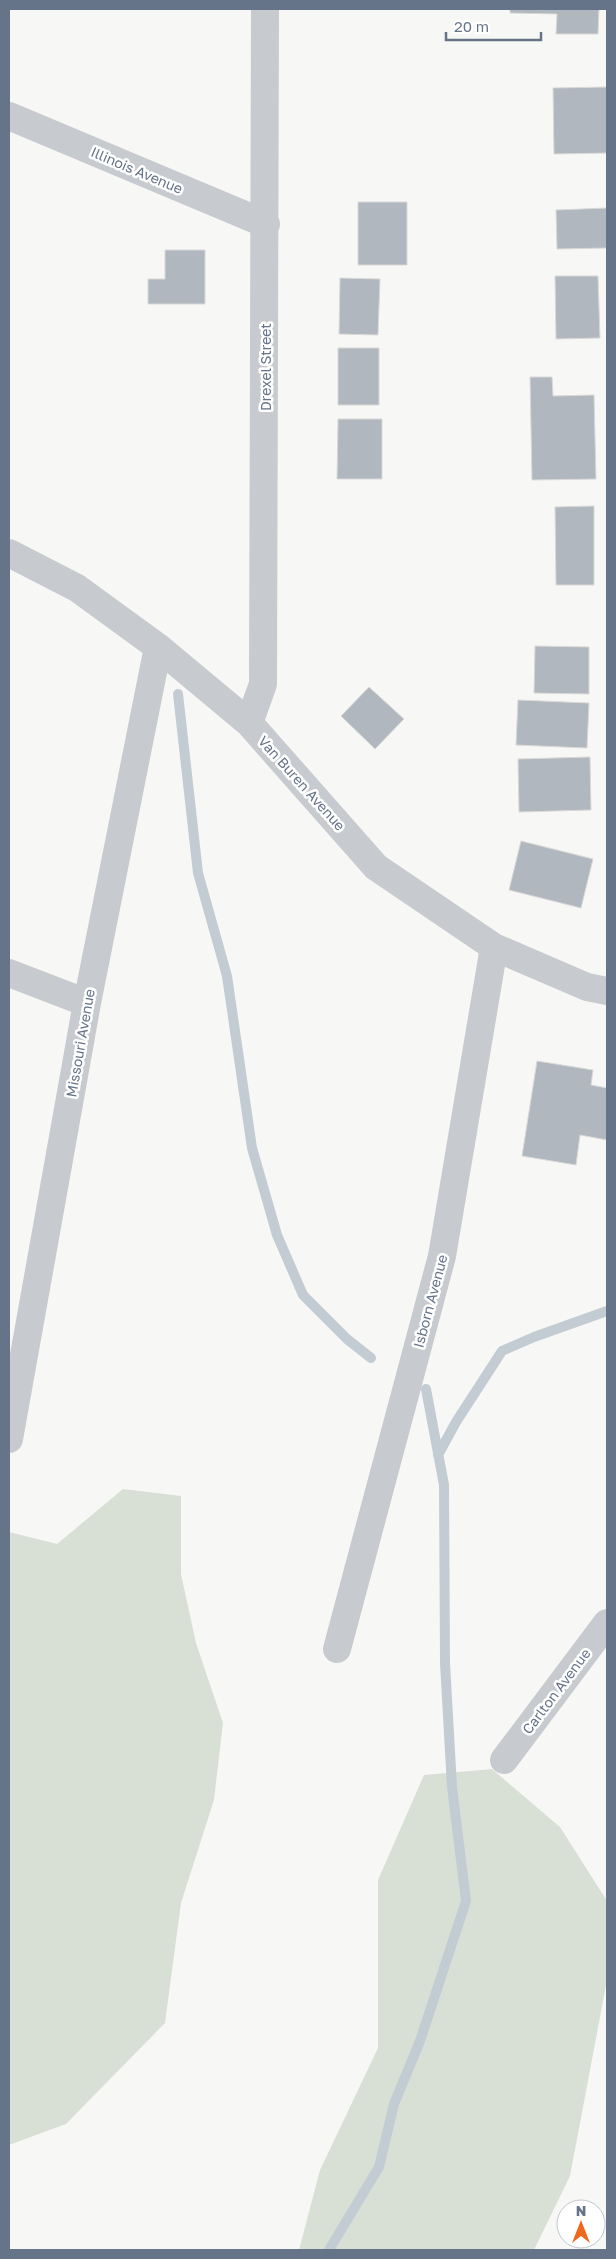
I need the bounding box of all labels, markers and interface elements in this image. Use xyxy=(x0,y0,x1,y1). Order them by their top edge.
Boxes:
scale bar xyxy=(446,10,541,42)
text: 20 m xyxy=(454,17,489,35)
street label: Illinois Avenue xyxy=(88,143,186,197)
street label: Drexel Street xyxy=(257,323,274,411)
street label: Van Buren Avenue xyxy=(255,732,349,834)
street label: Missouri Avenue xyxy=(62,988,98,1098)
street label: Isborn Avenue xyxy=(409,1253,451,1349)
street label: Carlton Avenue xyxy=(518,1645,594,1737)
north arrow xyxy=(556,2199,606,2249)
text: N xyxy=(576,2202,586,2219)

